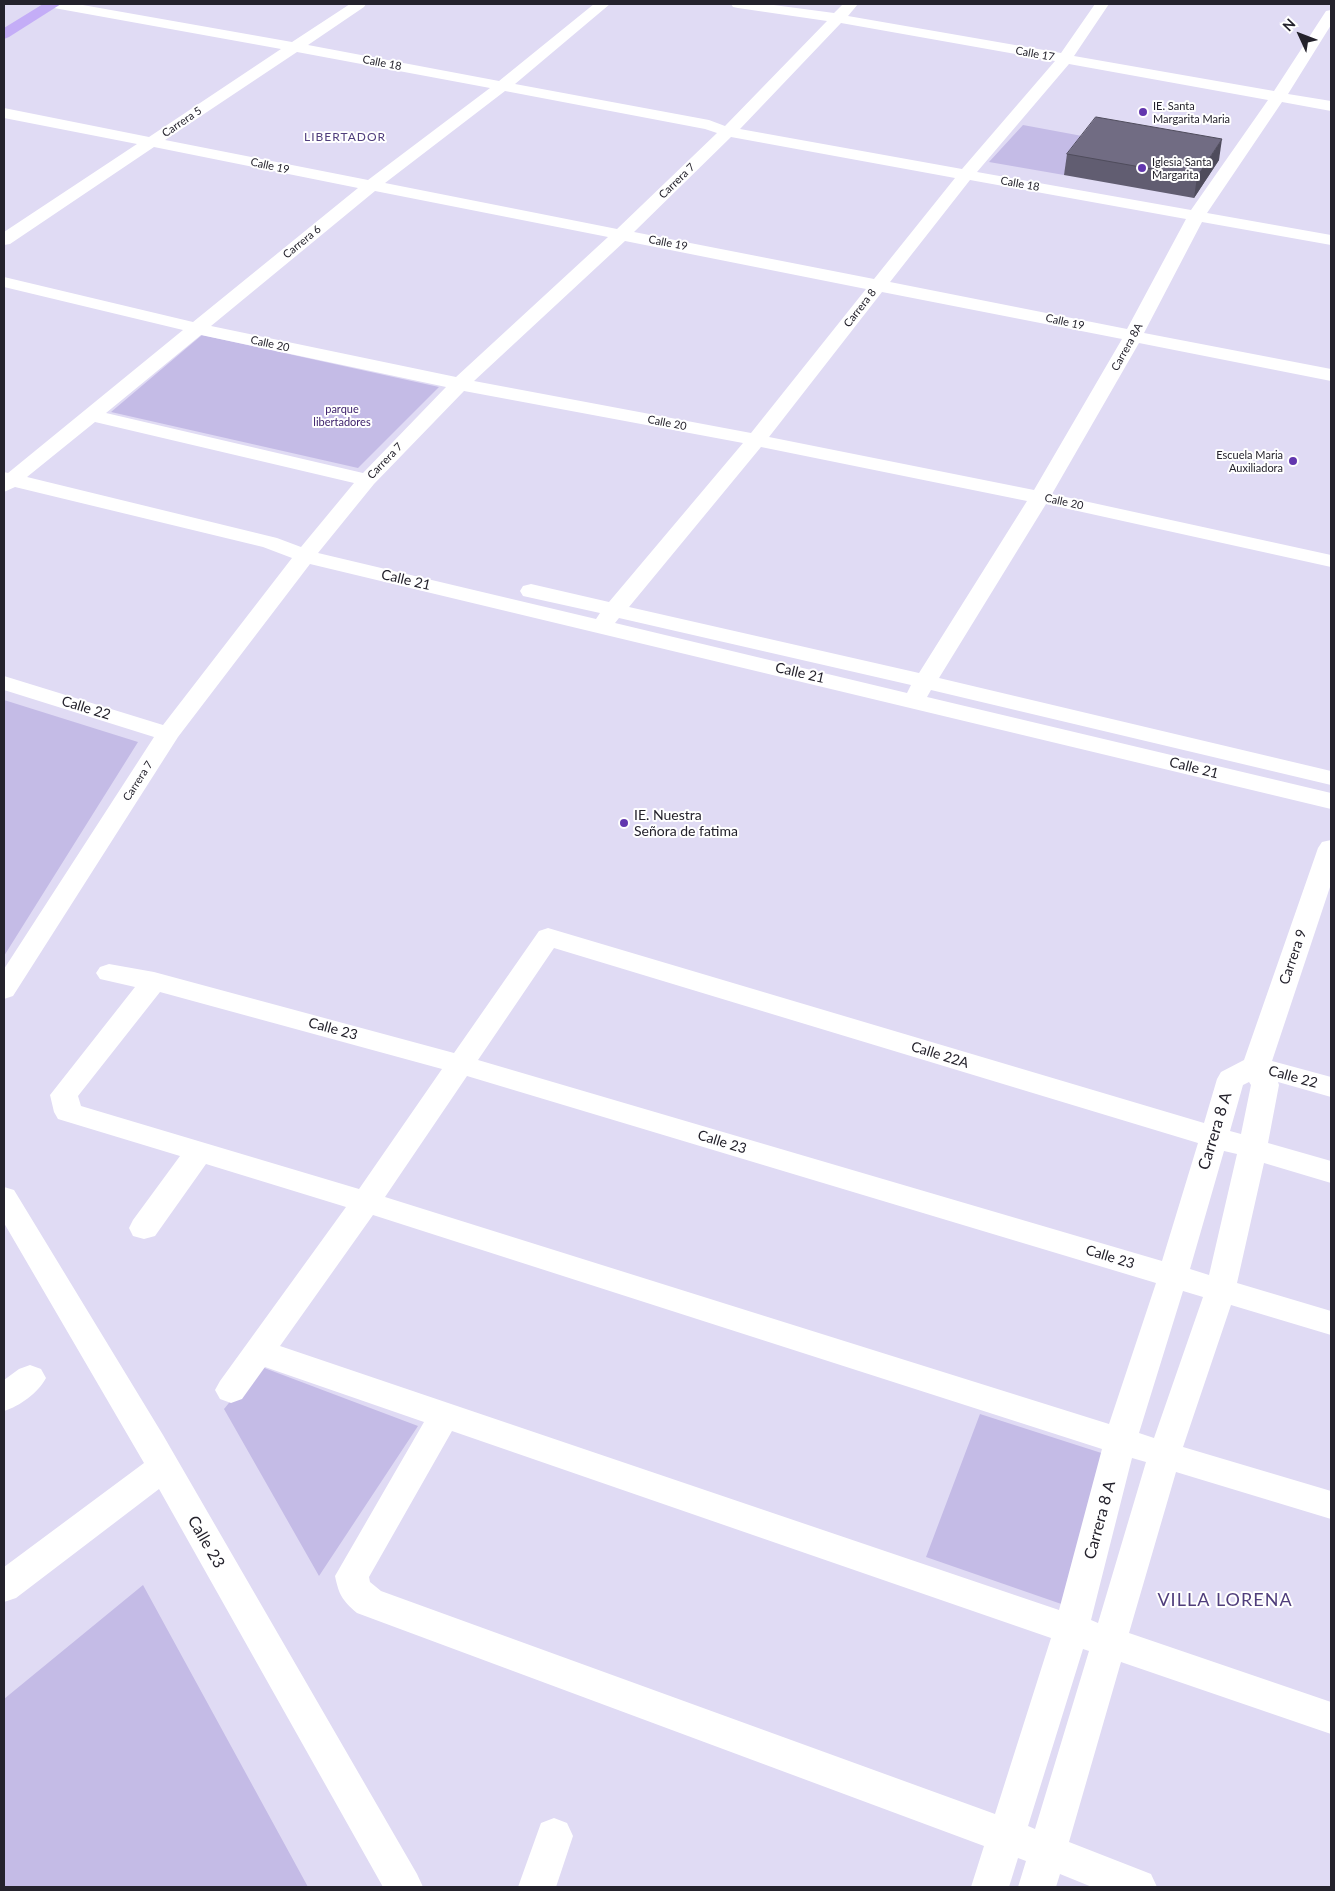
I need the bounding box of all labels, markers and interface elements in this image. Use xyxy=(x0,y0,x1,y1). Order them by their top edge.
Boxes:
north arrow xyxy=(1275,10,1325,60)
text: N xyxy=(1279,15,1299,34)
street label: Calle 17 xyxy=(1014,44,1056,64)
street label: Calle 18 xyxy=(361,53,403,73)
place label: IE. Santa Margarita Maria xyxy=(1153,99,1230,125)
street label: Carrera 5 xyxy=(160,104,204,140)
marker: IE. Santa Margarita Maria xyxy=(1137,106,1149,118)
district label: LIBERTADOR xyxy=(303,130,387,144)
street label: Calle 19 xyxy=(249,155,291,177)
place label: Iglesia Santa Margarita xyxy=(1152,155,1212,181)
street label: Carrera 7 xyxy=(656,161,698,201)
marker: Iglesia Santa Margarita xyxy=(1136,162,1148,174)
street label: Calle 18 xyxy=(999,174,1041,194)
street label: Carrera 6 xyxy=(280,223,324,261)
street label: Calle 19 xyxy=(647,233,689,253)
street label: Carrera 8 xyxy=(841,286,879,330)
street label: Calle 19 xyxy=(1044,311,1086,333)
street label: Carrera 8A xyxy=(1109,321,1145,373)
street label: Calle 20 xyxy=(249,333,291,355)
park label: parque libertadores xyxy=(313,402,371,428)
street label: Calle 20 xyxy=(646,413,688,433)
street label: Carrera 7 xyxy=(365,440,405,482)
place label: Escuela Maria Auxiliadora xyxy=(1216,448,1283,474)
marker: Escuela Maria Auxiliadora xyxy=(1287,455,1299,467)
street label: Calle 20 xyxy=(1043,491,1085,513)
street label: Calle 21 xyxy=(380,566,432,594)
street label: Calle 21 xyxy=(774,659,826,687)
street label: Calle 22 xyxy=(60,693,112,723)
street label: Calle 21 xyxy=(1168,754,1220,782)
street label: Carrera 7 xyxy=(120,759,156,803)
place label: IE. Nuestra Señora de fatima xyxy=(634,807,738,840)
marker: IE. Nuestra Señora de fatima xyxy=(618,817,630,829)
street label: Carrera 9 xyxy=(1276,927,1310,987)
street label: Calle 23 xyxy=(307,1014,359,1044)
street label: Calle 22A xyxy=(909,1038,971,1072)
street label: Calle 22 xyxy=(1267,1062,1319,1092)
street label: Carrera 8 A xyxy=(1194,1090,1236,1172)
street label: Calle 23 xyxy=(696,1127,748,1157)
street label: Calle 23 xyxy=(1084,1242,1136,1272)
street label: Carrera 8 A xyxy=(1080,1479,1120,1561)
street label: Calle 23 xyxy=(183,1512,229,1572)
district label: VILLA LORENA xyxy=(1156,1589,1294,1611)

